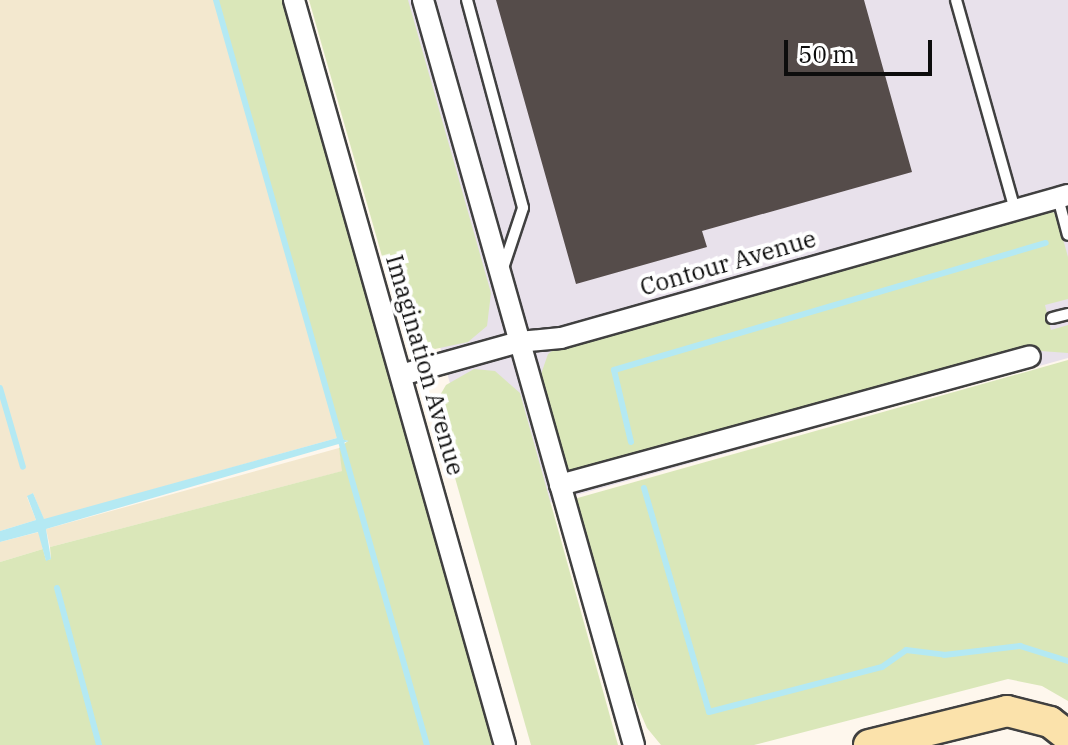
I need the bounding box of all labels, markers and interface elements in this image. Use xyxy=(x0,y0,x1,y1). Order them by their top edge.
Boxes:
scale bar xyxy=(788,24,936,74)
text: 50 m xyxy=(798,38,855,70)
street label: Contour Avenue xyxy=(637,224,819,302)
street label: Imagination Avenue xyxy=(380,252,470,478)

